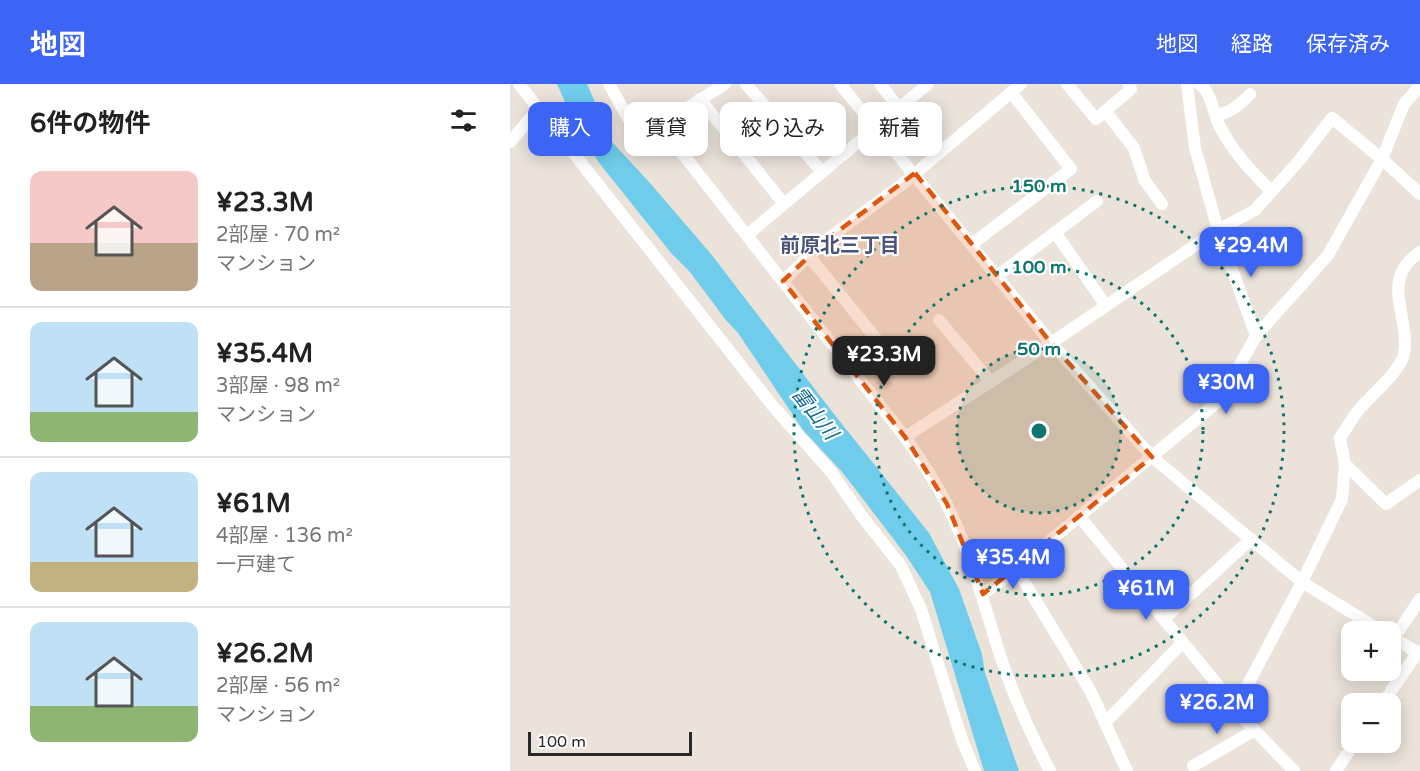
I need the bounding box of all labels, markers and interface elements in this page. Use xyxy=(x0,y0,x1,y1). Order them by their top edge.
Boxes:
text: 地図 xyxy=(30,28,86,62)
text: 地図 xyxy=(1156,32,1198,57)
text: 経路 xyxy=(1231,32,1273,57)
text: 保存済み xyxy=(1306,32,1390,57)
chip: 購入 xyxy=(528,102,612,156)
chip: 賃貸 xyxy=(624,102,708,156)
chip: 絞り込み xyxy=(720,102,846,156)
chip: 新着 xyxy=(858,102,942,156)
icon: filters xyxy=(447,104,480,137)
text: 6件の物件 xyxy=(30,108,150,139)
text: 150 m xyxy=(1011,175,1067,197)
text: ¥23.3M xyxy=(216,187,314,218)
icon: home xyxy=(78,195,150,267)
text: 2部屋 · 70 m² xyxy=(216,223,340,247)
pin: ¥29.4M xyxy=(1202,227,1300,278)
district label: 前原北三丁目 xyxy=(780,234,900,258)
text: ¥29.4M xyxy=(1214,234,1288,258)
text: マンション xyxy=(216,252,316,276)
text: 100 m xyxy=(1011,256,1067,278)
pin: ¥23.3M xyxy=(835,336,933,387)
text: ¥35.4M xyxy=(216,338,313,369)
text: 50 m xyxy=(1017,338,1061,360)
text: ¥23.3M xyxy=(846,343,922,367)
icon: home xyxy=(78,346,150,418)
pin: ¥30M xyxy=(1190,364,1262,415)
text: ¥30M xyxy=(1197,371,1255,395)
text: 3部屋 · 98 m² xyxy=(216,374,340,398)
water label: 雷山川 xyxy=(786,383,843,446)
text: マンション xyxy=(216,403,316,427)
centre of rings xyxy=(1029,421,1049,441)
text: ¥61M xyxy=(216,488,291,519)
icon: home xyxy=(78,496,150,568)
text: 4部屋 · 136 m² xyxy=(216,524,353,548)
pin: ¥35.4M xyxy=(964,539,1062,590)
text: ¥35.4M xyxy=(976,546,1050,570)
text: 一戸建て xyxy=(216,553,296,577)
pin: ¥61M xyxy=(1110,570,1182,621)
text: ¥61M xyxy=(1117,577,1175,601)
map controls xyxy=(1341,621,1401,753)
button: + xyxy=(1341,621,1401,681)
text: ¥26.2M xyxy=(216,638,314,669)
icon: home xyxy=(78,646,150,718)
text: 2部屋 · 56 m² xyxy=(216,674,340,698)
pin: ¥26.2M xyxy=(1168,684,1266,735)
text: ¥26.2M xyxy=(1179,691,1255,715)
button: − xyxy=(1341,693,1401,753)
text: マンション xyxy=(216,703,316,727)
scale bar xyxy=(528,729,692,756)
text: 100 m xyxy=(537,732,586,752)

